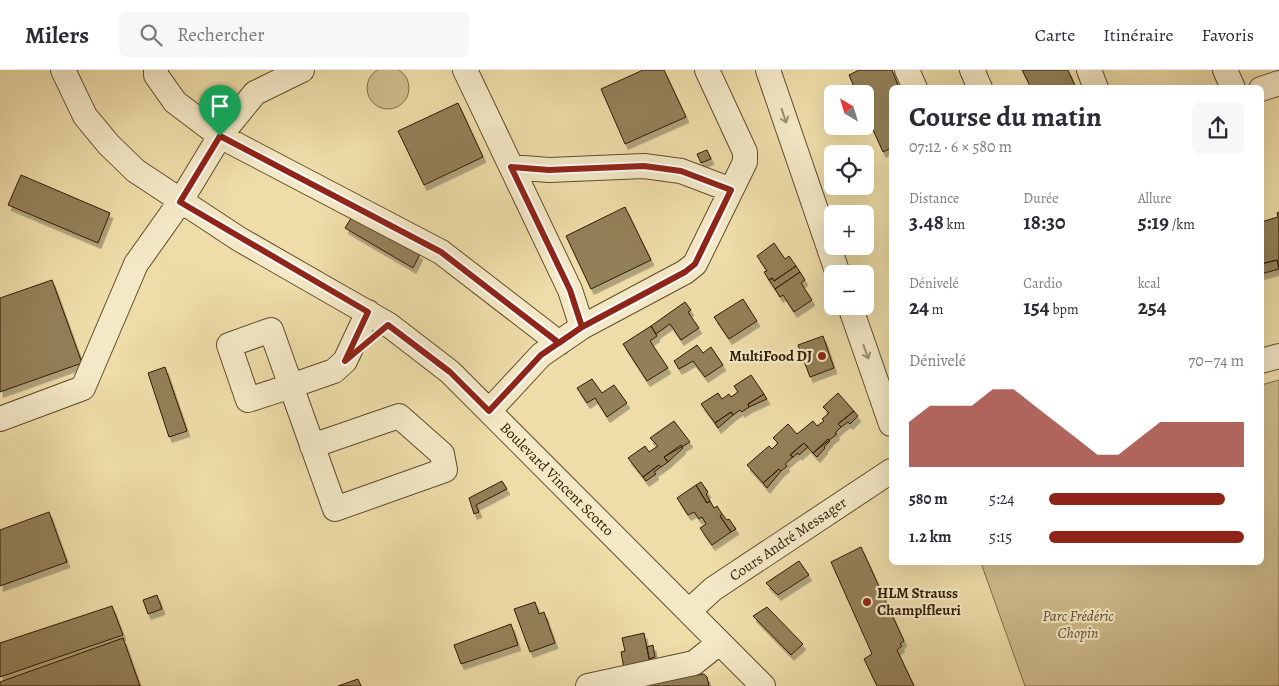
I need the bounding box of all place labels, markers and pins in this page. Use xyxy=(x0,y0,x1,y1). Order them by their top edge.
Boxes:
pin xyxy=(199,85,241,136)
place label: MultiFood DJ xyxy=(729,346,812,366)
marker: MultiFood DJ xyxy=(816,350,828,362)
place label: HLM Strauss Champlfleuri xyxy=(877,583,962,620)
marker: HLM Strauss Champlfleuri xyxy=(861,596,873,608)

